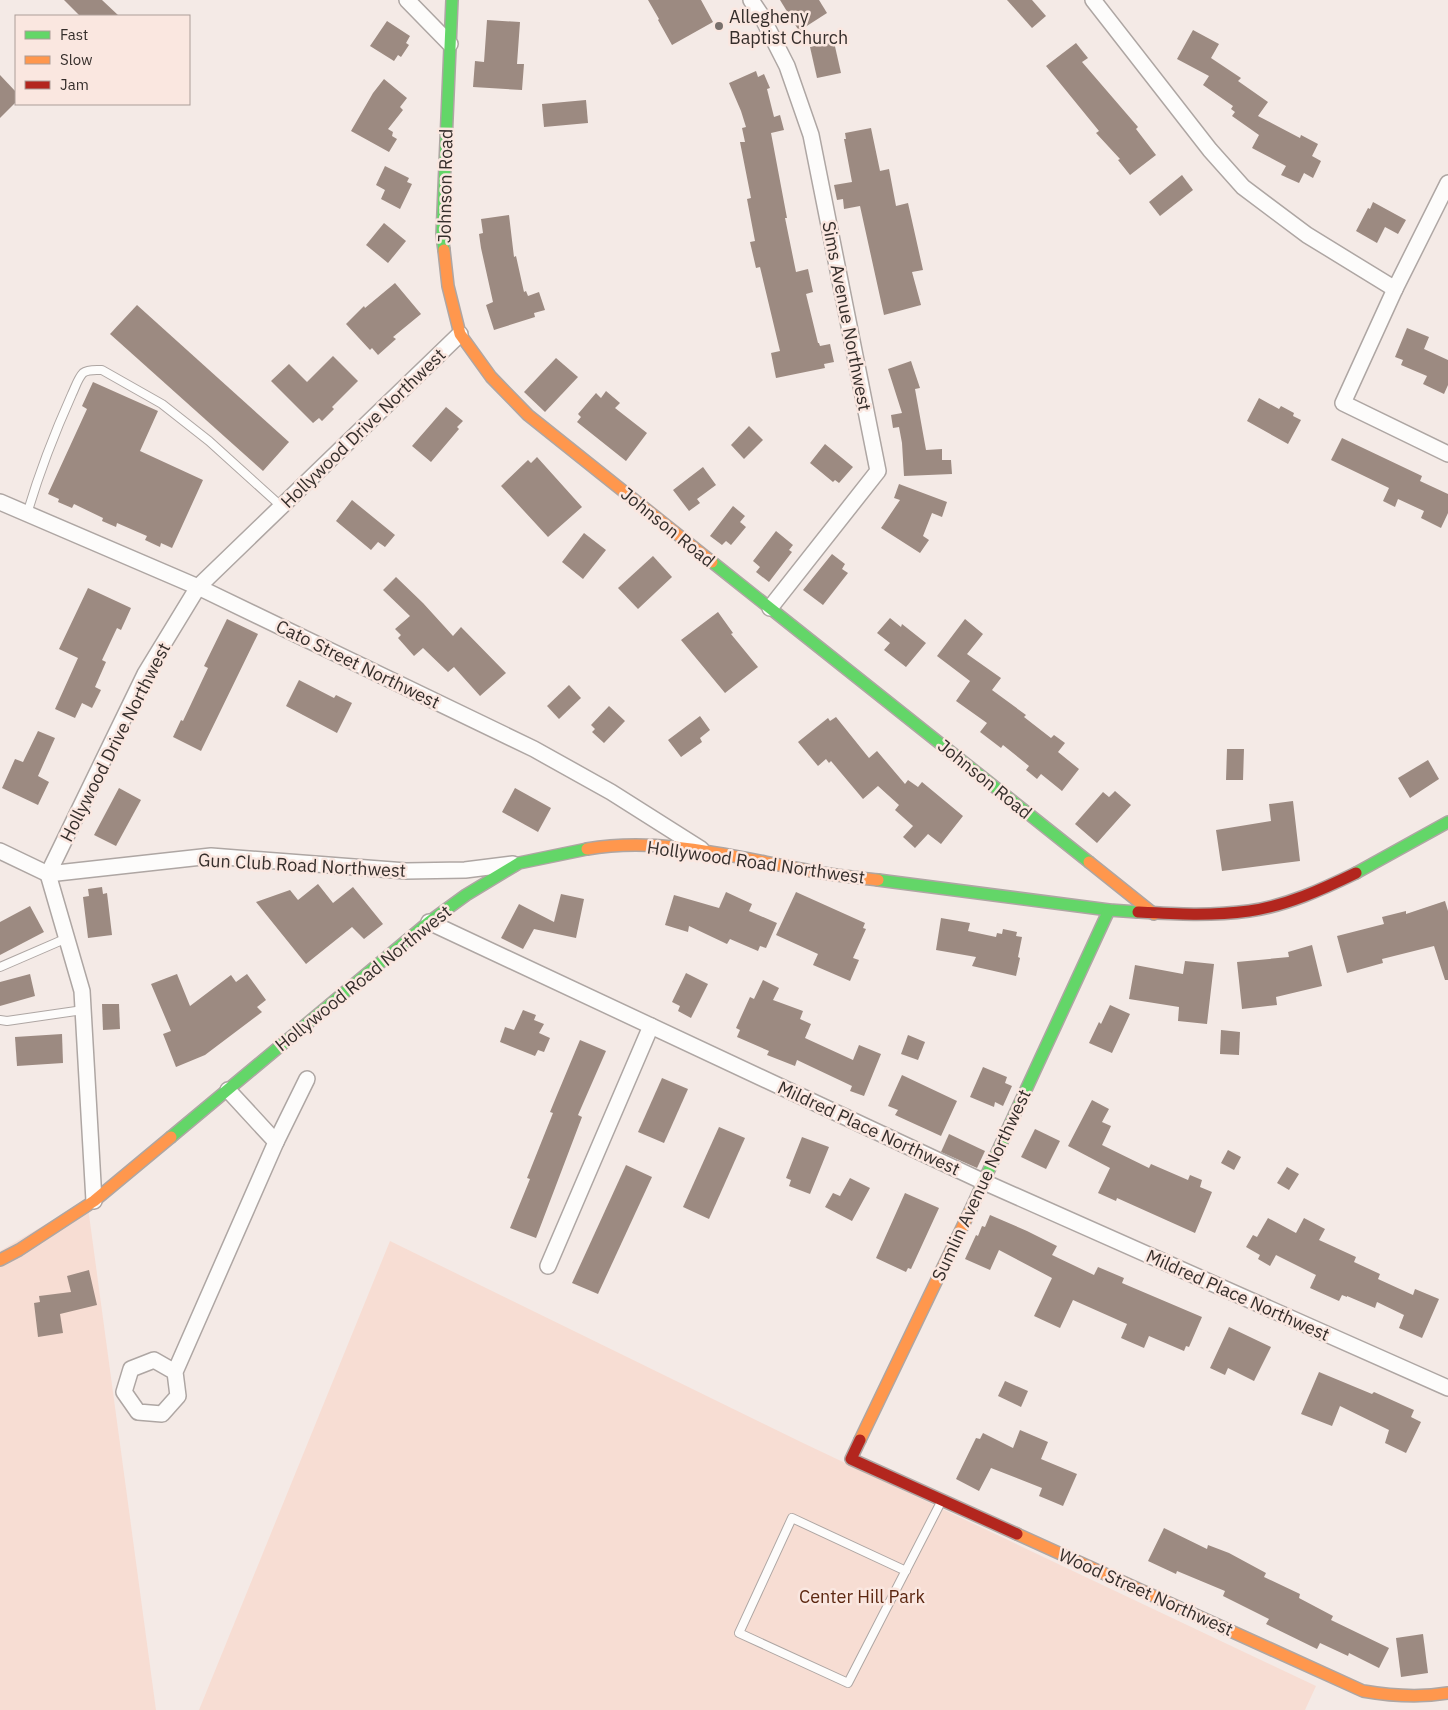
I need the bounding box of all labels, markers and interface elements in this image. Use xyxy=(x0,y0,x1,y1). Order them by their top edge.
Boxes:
place label: Allegheny Baptist Church xyxy=(729,5,848,49)
legend xyxy=(15,15,190,105)
marker: Allegheny Baptist Church xyxy=(713,20,725,32)
text: Fast xyxy=(60,25,88,44)
text: Slow xyxy=(60,50,93,69)
text: Jam xyxy=(60,75,89,94)
street label: Johnson Road xyxy=(433,129,457,243)
street label: Sims Avenue Northwest xyxy=(817,219,877,413)
street label: Hollywood Drive Northwest xyxy=(276,343,450,513)
street label: Johnson Road xyxy=(616,482,720,572)
street label: Cato Street Northwest xyxy=(272,614,444,714)
street label: Hollywood Drive Northwest xyxy=(55,639,175,845)
street label: Johnson Road xyxy=(933,734,1037,824)
street label: Hollywood Road Northwest xyxy=(645,835,867,889)
street label: Gun Club Road Northwest xyxy=(197,848,407,882)
street label: Hollywood Road Northwest xyxy=(270,900,456,1056)
street label: Mildred Place Northwest xyxy=(774,1076,964,1180)
street label: Sumlin Avenue Northwest xyxy=(926,1085,1036,1285)
street label: Mildred Place Northwest xyxy=(1143,1244,1333,1346)
street label: Wood Street Northwest xyxy=(1055,1543,1237,1641)
park label: Center Hill Park xyxy=(799,1585,925,1608)

